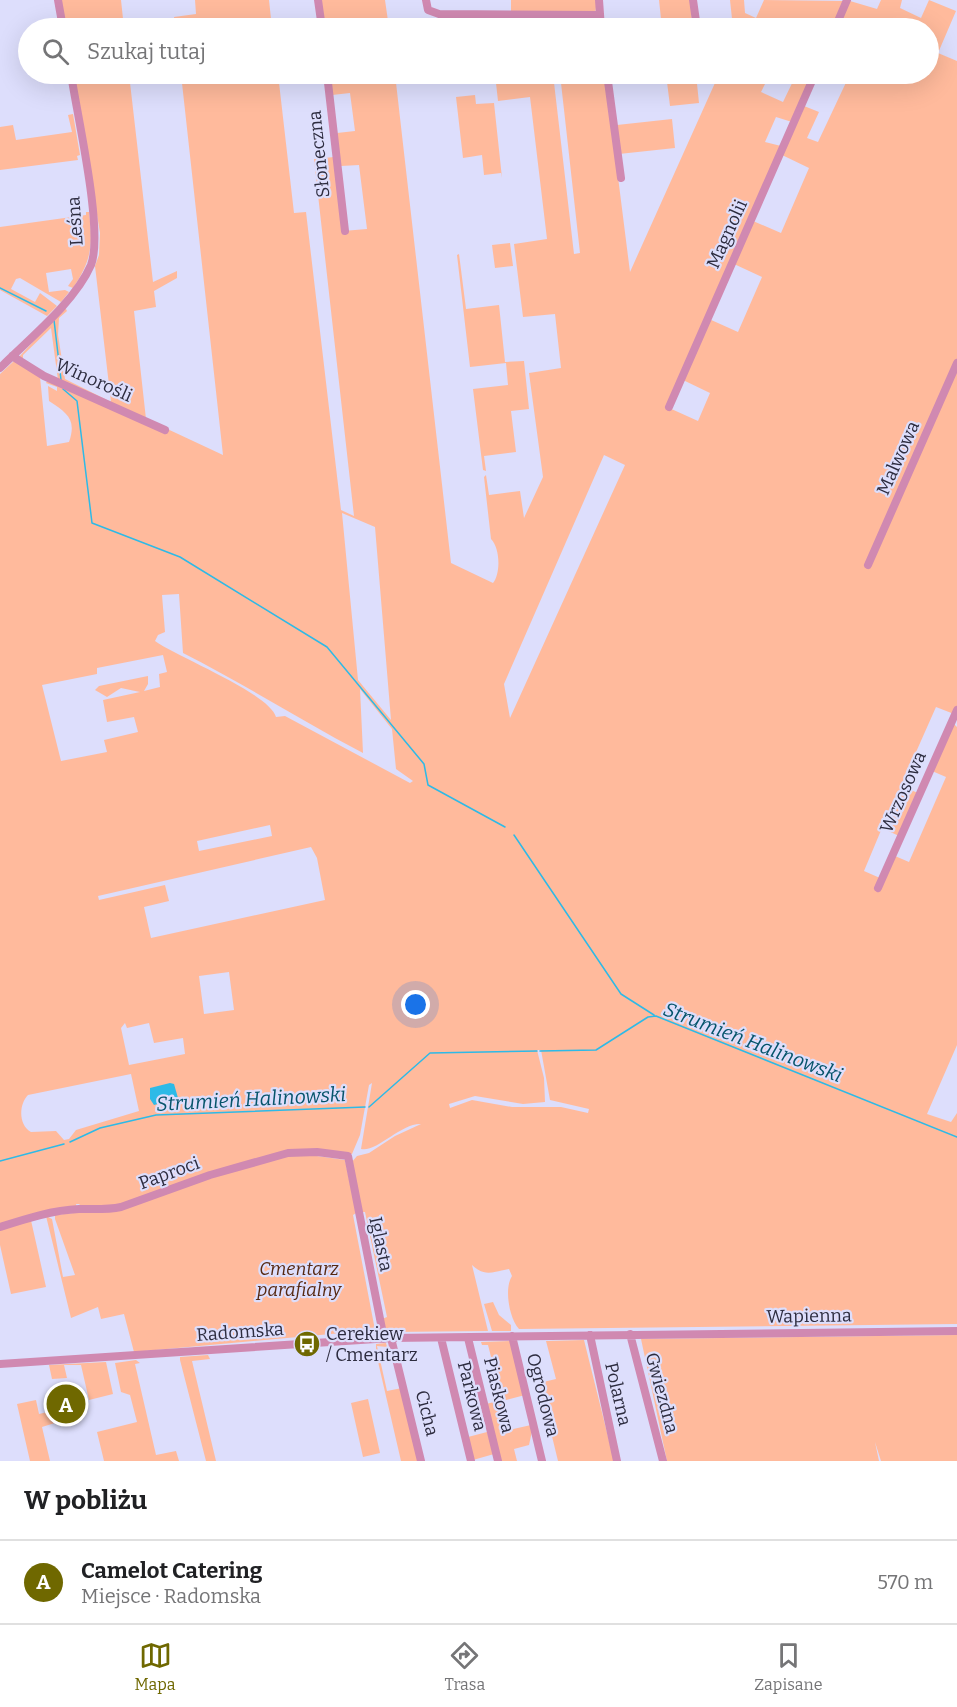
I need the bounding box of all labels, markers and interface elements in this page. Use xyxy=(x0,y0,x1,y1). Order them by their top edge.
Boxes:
search box xyxy=(18,18,939,84)
icon: search xyxy=(39,35,72,68)
text: Szukaj tutaj xyxy=(87,38,206,65)
street label: Słoneczna xyxy=(303,109,335,199)
street label: Leśna xyxy=(62,195,88,247)
street label: Magnolii xyxy=(702,196,752,272)
street label: Winorośli xyxy=(52,353,136,407)
street label: Malwowa xyxy=(872,418,924,498)
street label: Wrzosowa xyxy=(875,748,931,836)
your location xyxy=(401,990,430,1019)
water label: Strumień Halinowski xyxy=(660,997,846,1087)
water label: Strumień Halinowski xyxy=(156,1082,347,1116)
street label: Paproci xyxy=(136,1152,202,1194)
street label: Iglasta xyxy=(364,1215,398,1274)
park label: Cmentarz parafialny xyxy=(256,1258,342,1301)
street label: Wapienna xyxy=(766,1304,852,1328)
street label: Radomska xyxy=(195,1318,285,1346)
place label: Cerekiew / Cmentarz xyxy=(326,1323,418,1366)
bus stop icon: Cerekiew / Cmentarz xyxy=(292,1329,322,1359)
street label: Gwiezdna xyxy=(641,1350,683,1436)
street label: Ogrodowa xyxy=(522,1351,564,1439)
street label: Piaskowa xyxy=(479,1355,519,1435)
street label: Parkowa xyxy=(453,1359,491,1433)
street label: Polarna xyxy=(600,1360,636,1428)
pin: A xyxy=(46,1382,86,1426)
street label: Cicha xyxy=(411,1388,443,1438)
text: W pobliżu xyxy=(24,1485,147,1516)
text: Camelot Catering xyxy=(81,1557,262,1584)
text: A xyxy=(36,1570,51,1594)
text: 570 m xyxy=(877,1570,933,1594)
text: Miejsce · Radomska xyxy=(81,1584,261,1608)
tab: Mapa xyxy=(135,1639,176,1694)
tab: Trasa xyxy=(445,1639,485,1694)
tab: Zapisane xyxy=(754,1639,822,1694)

